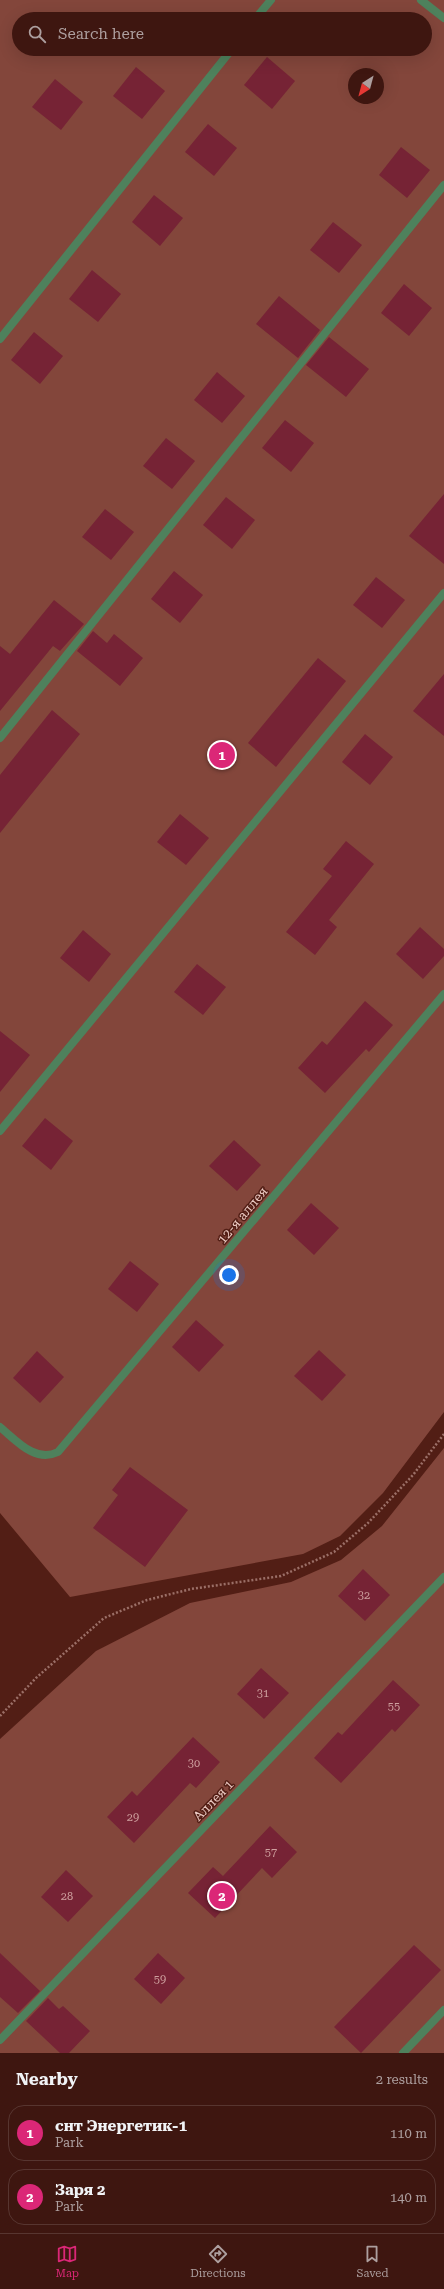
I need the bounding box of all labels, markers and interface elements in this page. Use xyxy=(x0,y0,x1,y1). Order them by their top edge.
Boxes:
search box xyxy=(12,12,432,56)
icon: search xyxy=(26,23,48,45)
text: Search here xyxy=(58,25,144,43)
north arrow xyxy=(348,68,384,104)
pin: 1 xyxy=(209,740,235,770)
street label: 12-я аллея xyxy=(214,1184,270,1247)
your location xyxy=(219,1265,239,1285)
house number: 32 xyxy=(358,1589,370,1602)
house number: 31 xyxy=(257,1687,269,1700)
house number: 55 xyxy=(388,1700,400,1713)
house number: 30 xyxy=(188,1757,200,1770)
street label: Аллея 1 xyxy=(190,1777,236,1824)
house number: 29 xyxy=(127,1811,139,1824)
house number: 57 xyxy=(265,1846,277,1859)
pin: 2 xyxy=(209,1881,235,1911)
house number: 28 xyxy=(61,1890,73,1903)
house number: 59 xyxy=(154,1973,166,1986)
text: Nearby xyxy=(16,2069,78,2089)
text: 2 results xyxy=(376,2072,428,2087)
text: снт Энергетик-1 xyxy=(55,2117,187,2135)
text: 1 xyxy=(26,2126,34,2141)
text: 110 m xyxy=(390,2126,427,2141)
text: Park xyxy=(55,2135,84,2150)
text: Заря 2 xyxy=(55,2181,105,2199)
text: 2 xyxy=(26,2190,34,2205)
text: 140 m xyxy=(390,2190,427,2205)
text: Park xyxy=(55,2199,84,2214)
tab: Map xyxy=(56,2243,79,2280)
tab: Directions xyxy=(190,2243,245,2280)
tab: Saved xyxy=(357,2243,388,2280)

